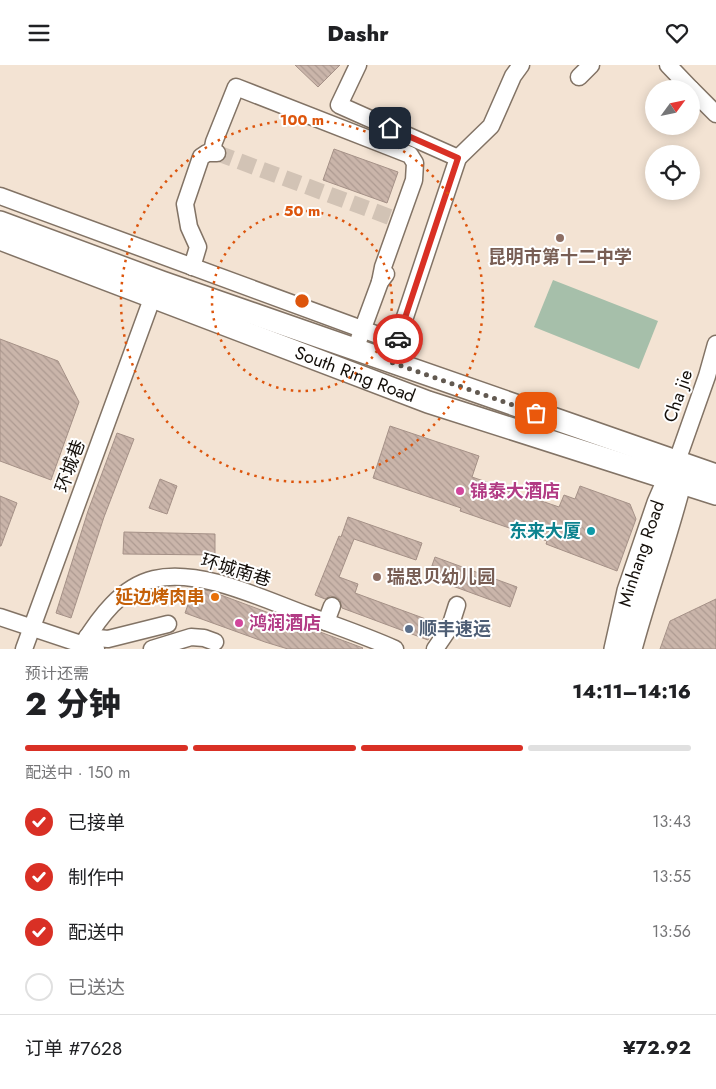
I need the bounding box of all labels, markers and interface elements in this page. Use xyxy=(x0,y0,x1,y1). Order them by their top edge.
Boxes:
text: Dashr xyxy=(327,17,389,49)
icon: menu xyxy=(25,19,53,47)
icon: heart xyxy=(663,19,691,47)
north arrow xyxy=(645,80,700,135)
map controls xyxy=(645,80,700,200)
pin xyxy=(369,107,411,149)
text: 100 m xyxy=(280,109,324,131)
icon: home xyxy=(376,114,404,142)
button: locate xyxy=(645,145,700,200)
text: 50 m xyxy=(284,200,320,222)
marker: 昆明市第十二中学 xyxy=(554,232,566,244)
place label: 昆明市第十二中学 xyxy=(488,244,632,270)
centre of rings xyxy=(293,292,311,310)
courier xyxy=(373,314,423,364)
icon: car xyxy=(384,325,412,353)
street label: South Ring Road xyxy=(291,339,419,409)
street label: Cha jie xyxy=(657,366,699,426)
pin xyxy=(515,392,557,434)
icon: bag xyxy=(522,399,550,427)
street label: 环城巷 xyxy=(49,436,91,496)
place label: 锦泰大酒店 xyxy=(470,478,560,504)
marker: 锦泰大酒店 xyxy=(454,485,466,497)
street label: Minhang Road xyxy=(612,497,671,609)
place label: 东来大厦 xyxy=(509,518,581,544)
marker: 东来大厦 xyxy=(585,525,597,537)
street label: 环城南巷 xyxy=(198,547,274,593)
place label: 瑞思贝幼儿园 xyxy=(387,564,495,590)
marker: 瑞思贝幼儿园 xyxy=(371,571,383,583)
place label: 延边烤肉串 xyxy=(115,584,205,610)
marker: 延边烤肉串 xyxy=(209,591,221,603)
place label: 鸿润酒店 xyxy=(249,610,321,636)
place label: 顺丰速运 xyxy=(419,616,491,642)
marker: 鸿润酒店 xyxy=(233,617,245,629)
marker: 顺丰速运 xyxy=(403,623,415,635)
text: 预计还需 xyxy=(25,662,89,685)
text: 14:11–14:16 xyxy=(572,678,691,705)
text: 2 分钟 xyxy=(25,681,120,727)
text: 配送中 · 150 m xyxy=(25,761,131,784)
icon: check xyxy=(25,808,53,836)
text: 已接单 xyxy=(68,809,125,836)
text: 13:43 xyxy=(652,810,691,833)
icon: check xyxy=(25,863,53,891)
text: 制作中 xyxy=(68,864,125,891)
text: 13:55 xyxy=(652,865,691,888)
icon: check xyxy=(25,918,53,946)
text: 配送中 xyxy=(68,919,125,946)
text: 13:56 xyxy=(652,920,691,943)
text: 已送达 xyxy=(68,974,125,1001)
text: ¥72.92 xyxy=(623,1034,691,1061)
text: 订单 #7628 xyxy=(25,1035,122,1062)

